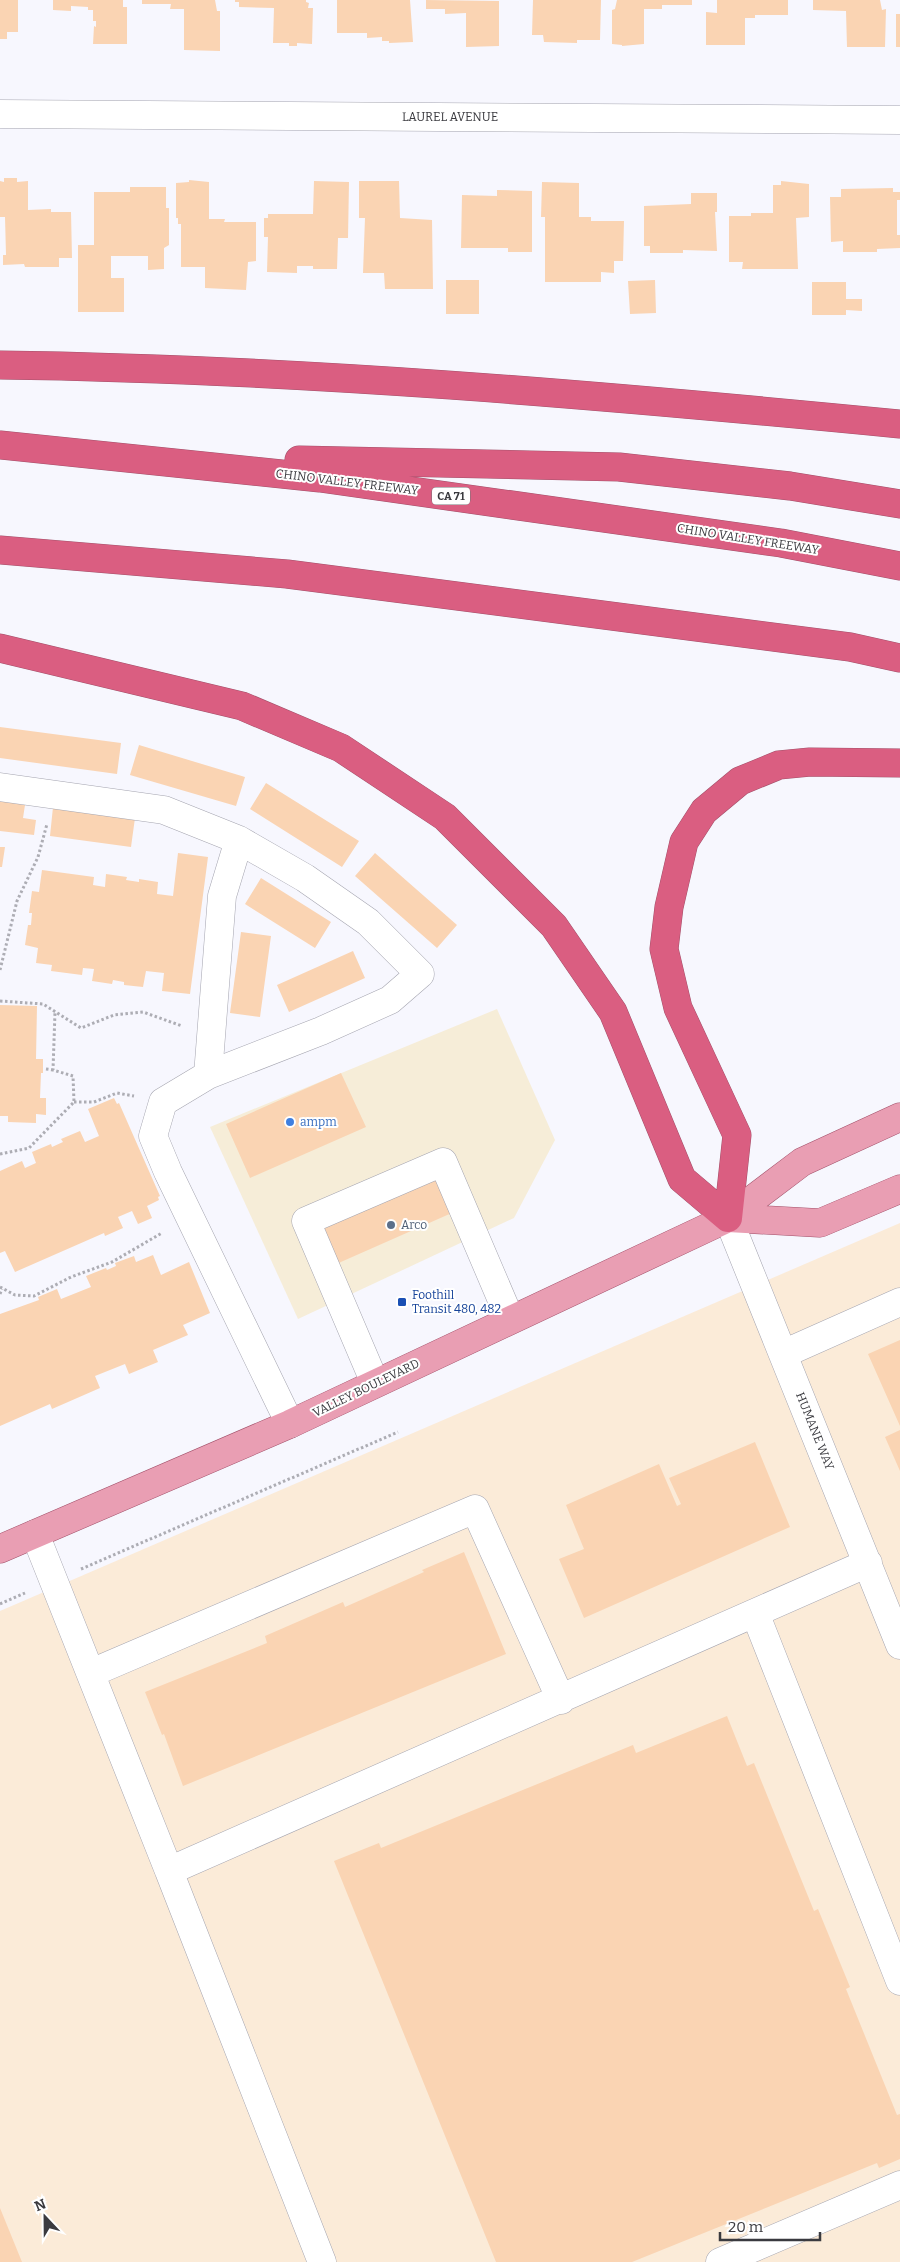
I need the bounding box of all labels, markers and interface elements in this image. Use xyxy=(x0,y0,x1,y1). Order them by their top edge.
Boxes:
street label: LAUREL AVENUE xyxy=(402,110,498,124)
street label: CHINO VALLEY FREEWAY xyxy=(275,466,419,498)
road number: CA 71 xyxy=(432,488,470,504)
street label: CHINO VALLEY FREEWAY xyxy=(676,521,820,557)
place label: ampm xyxy=(300,1115,337,1129)
marker: ampm xyxy=(284,1116,296,1128)
place label: Arco xyxy=(401,1218,427,1232)
marker: Arco xyxy=(385,1219,397,1231)
place label: Foothill Transit 480, 482 xyxy=(412,1288,501,1316)
marker: Foothill Transit 480, 482 xyxy=(396,1296,408,1308)
street label: VALLEY BOULEVARD xyxy=(310,1356,422,1420)
street label: HUMANE WAY xyxy=(793,1390,837,1472)
north arrow xyxy=(20,2192,70,2242)
text: N xyxy=(32,2195,49,2215)
scale bar xyxy=(720,2210,820,2242)
text: 20 m xyxy=(728,2218,764,2236)

